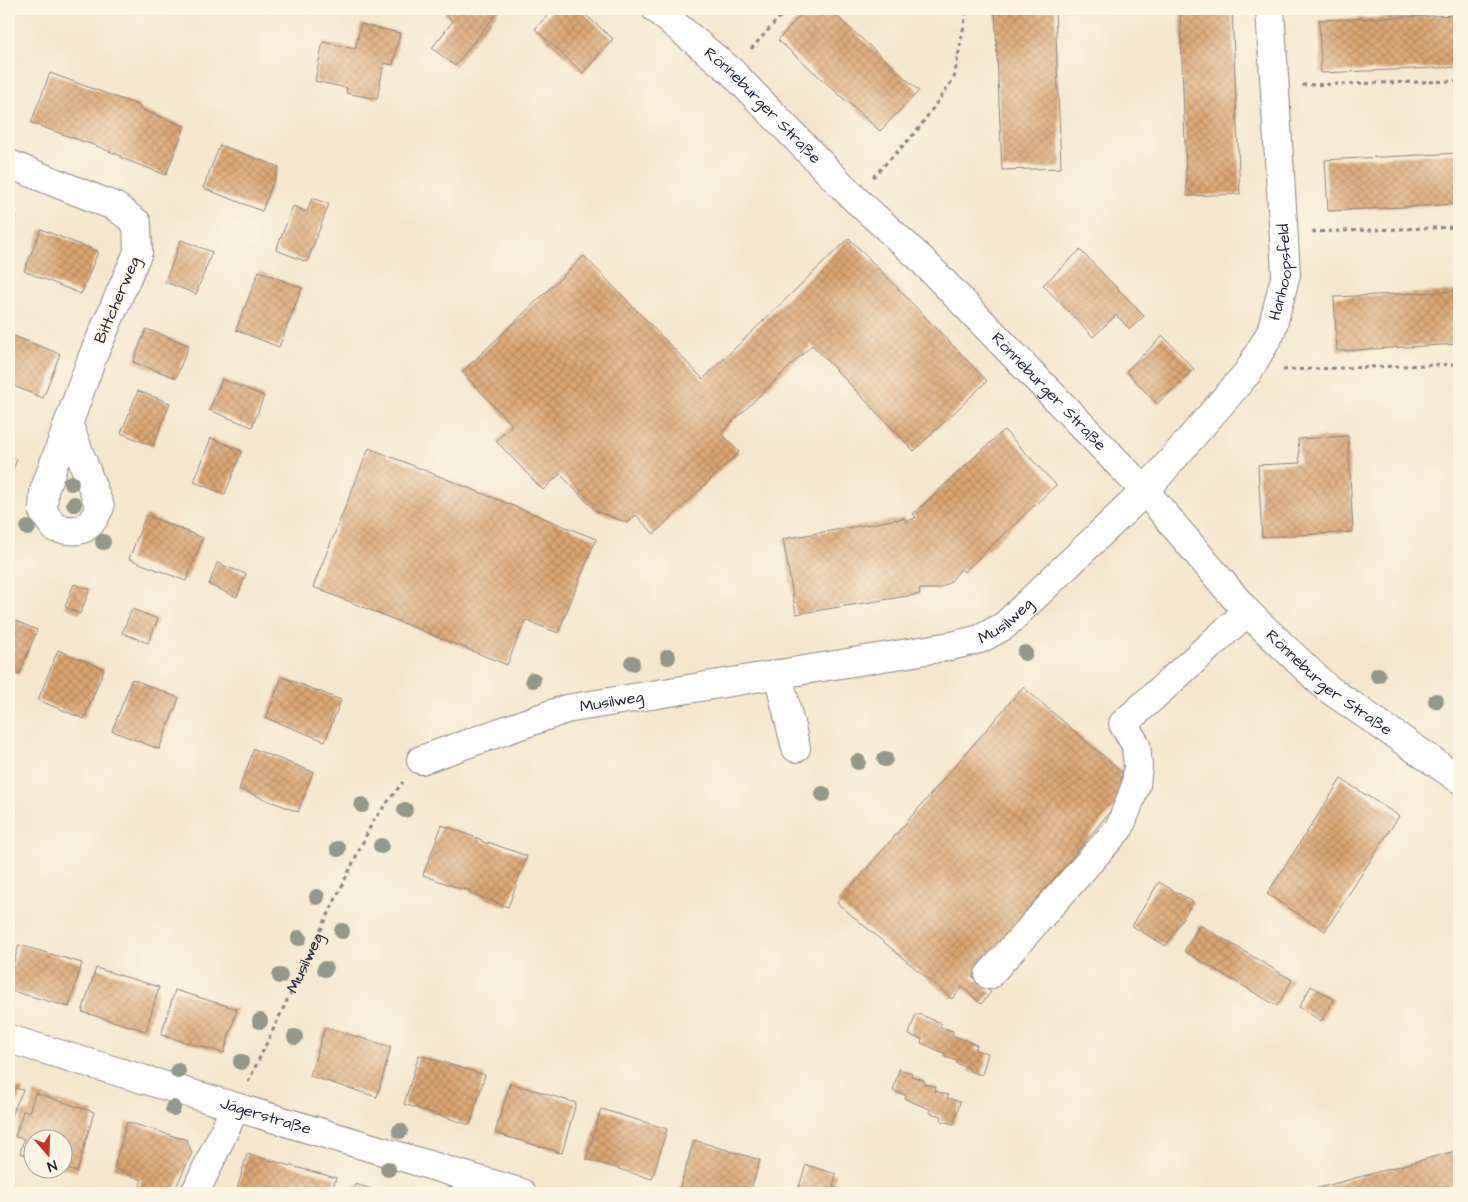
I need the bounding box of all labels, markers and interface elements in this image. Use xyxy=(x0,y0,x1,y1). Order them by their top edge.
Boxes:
street label: Rönneburger Straße xyxy=(700,42,826,169)
street label: Hanhoopsfeld xyxy=(1263,223,1298,323)
street label: Bittcherweg xyxy=(89,253,146,347)
street label: Rönneburger Straße xyxy=(987,328,1112,456)
street label: Musilweg xyxy=(974,593,1038,649)
street label: Rönneburger Straße xyxy=(1261,625,1397,741)
street label: Musilweg xyxy=(578,685,645,718)
street label: Musilweg xyxy=(281,929,330,997)
street label: Jägerstraße xyxy=(218,1092,314,1140)
north arrow xyxy=(22,1130,72,1180)
text: N xyxy=(44,1154,59,1176)

